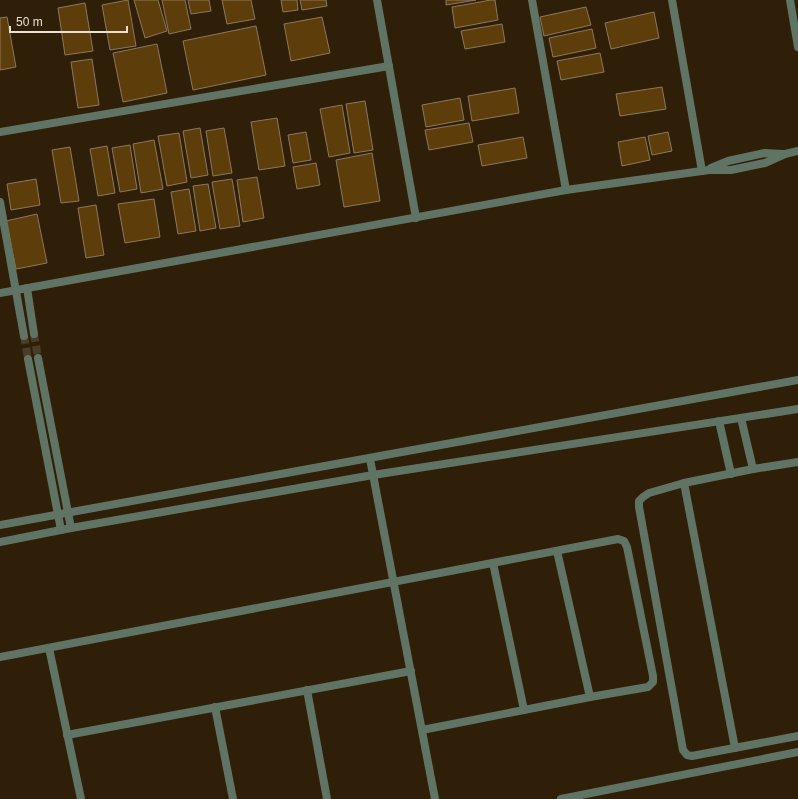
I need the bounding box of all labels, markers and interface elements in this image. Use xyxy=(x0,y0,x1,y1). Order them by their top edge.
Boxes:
scale bar xyxy=(10,8,127,34)
text: 50 m xyxy=(16,15,43,29)

